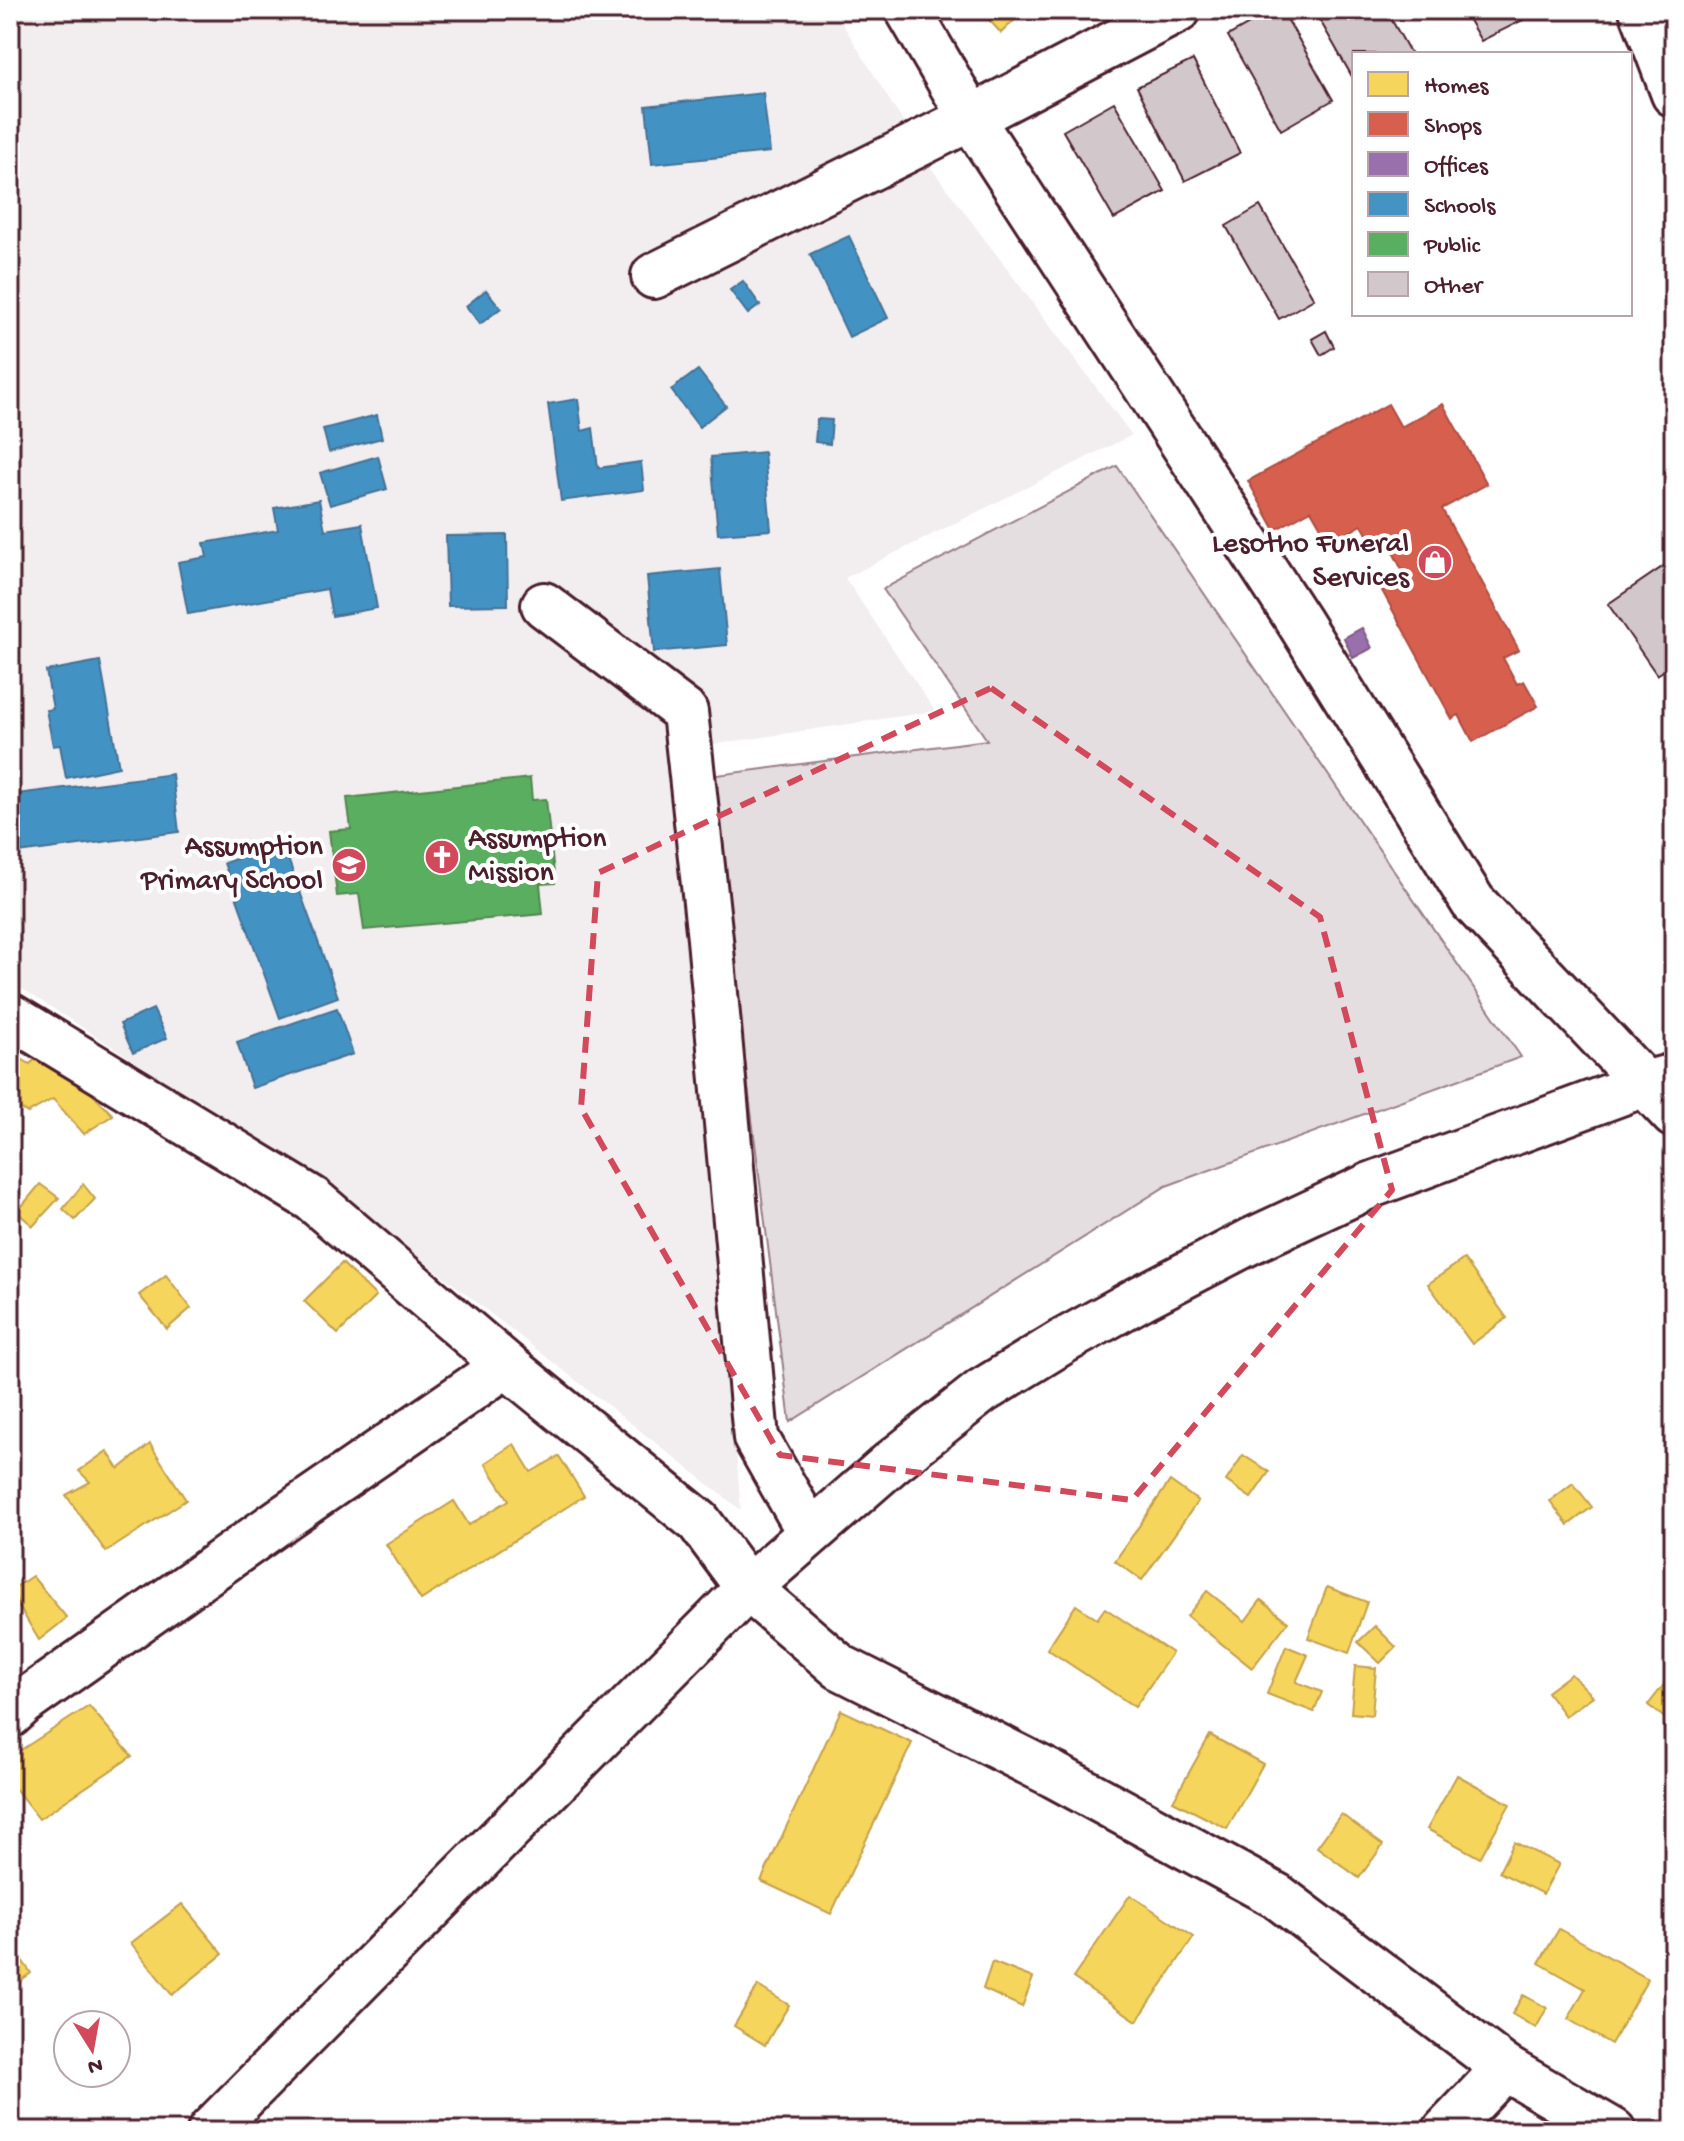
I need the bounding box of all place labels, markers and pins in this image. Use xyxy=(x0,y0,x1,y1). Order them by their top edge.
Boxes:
place label: Lesotho Funeral Services xyxy=(1212,528,1410,597)
shop icon: Lesotho Funeral Services xyxy=(1416,543,1454,581)
place label: Assumption Mission xyxy=(468,823,607,892)
place label: Assumption Primary School xyxy=(140,831,323,900)
church icon: Assumption Mission xyxy=(423,838,461,876)
school or university icon: Assumption Primary School xyxy=(330,846,368,884)

